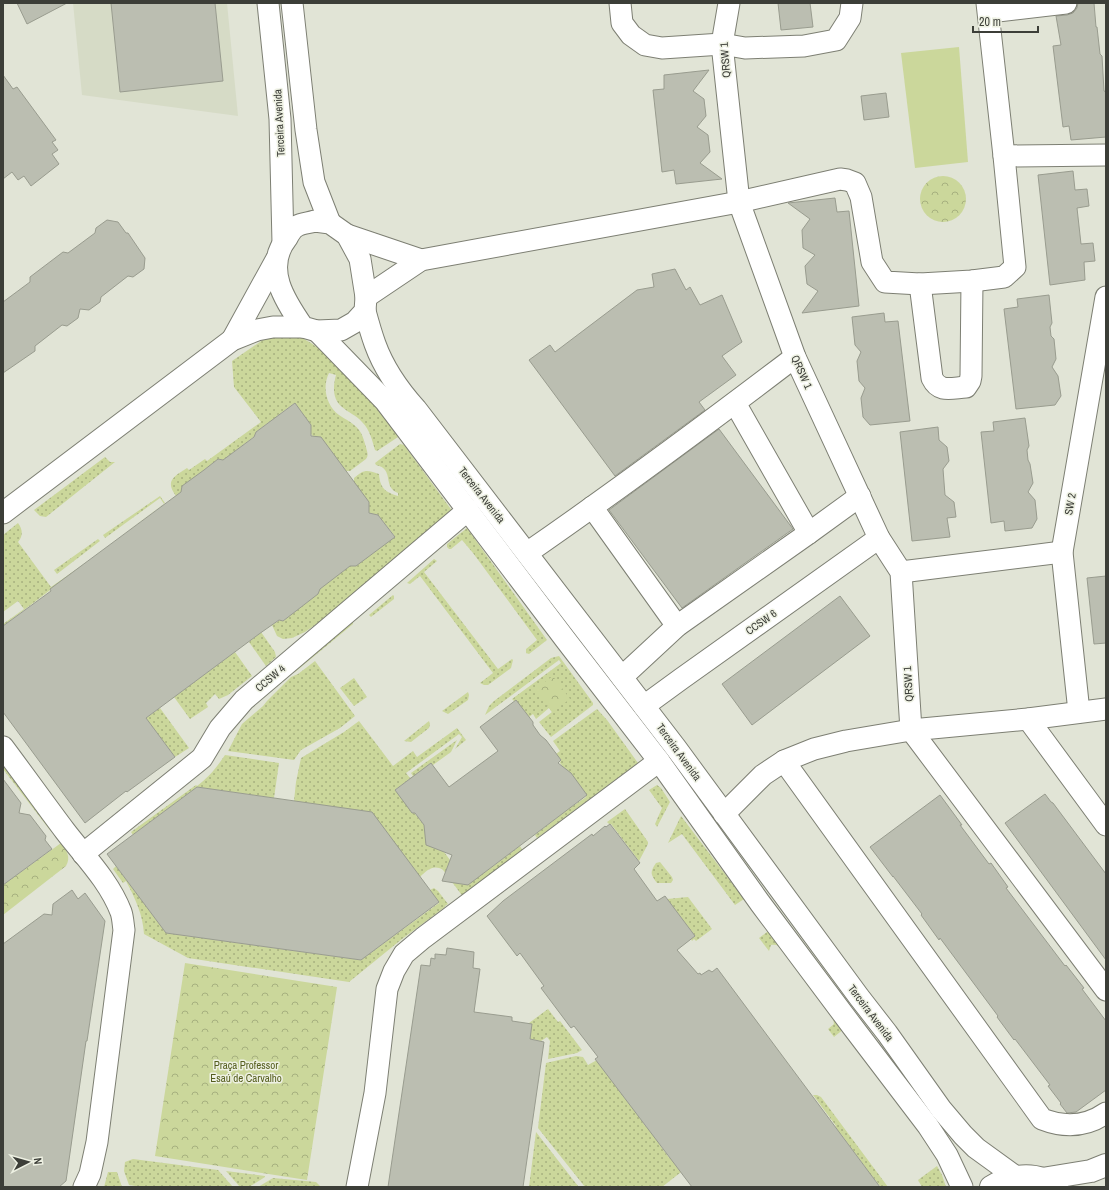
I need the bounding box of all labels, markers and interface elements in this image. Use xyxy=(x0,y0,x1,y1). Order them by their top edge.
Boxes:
scale bar xyxy=(973,8,1038,34)
text: 20 m xyxy=(979,14,1001,30)
street label: QRSW 1 xyxy=(717,42,733,78)
street label: Terceira Avenida xyxy=(270,89,288,157)
street label: QRSW 1 xyxy=(788,353,816,391)
street label: Terceira Avenida xyxy=(456,464,508,526)
street label: SW 2 xyxy=(1061,492,1079,516)
street label: CCSW 6 xyxy=(743,606,779,638)
street label: CCSW 4 xyxy=(252,661,288,695)
street label: QRSW 1 xyxy=(900,666,916,702)
street label: Terceira Avenida xyxy=(653,721,705,783)
street label: Terceira Avenida xyxy=(845,982,897,1044)
park label: Praça Professor Esaú de Carvalho xyxy=(210,1058,282,1085)
north arrow xyxy=(8,1142,48,1182)
text: N xyxy=(31,1157,45,1165)

